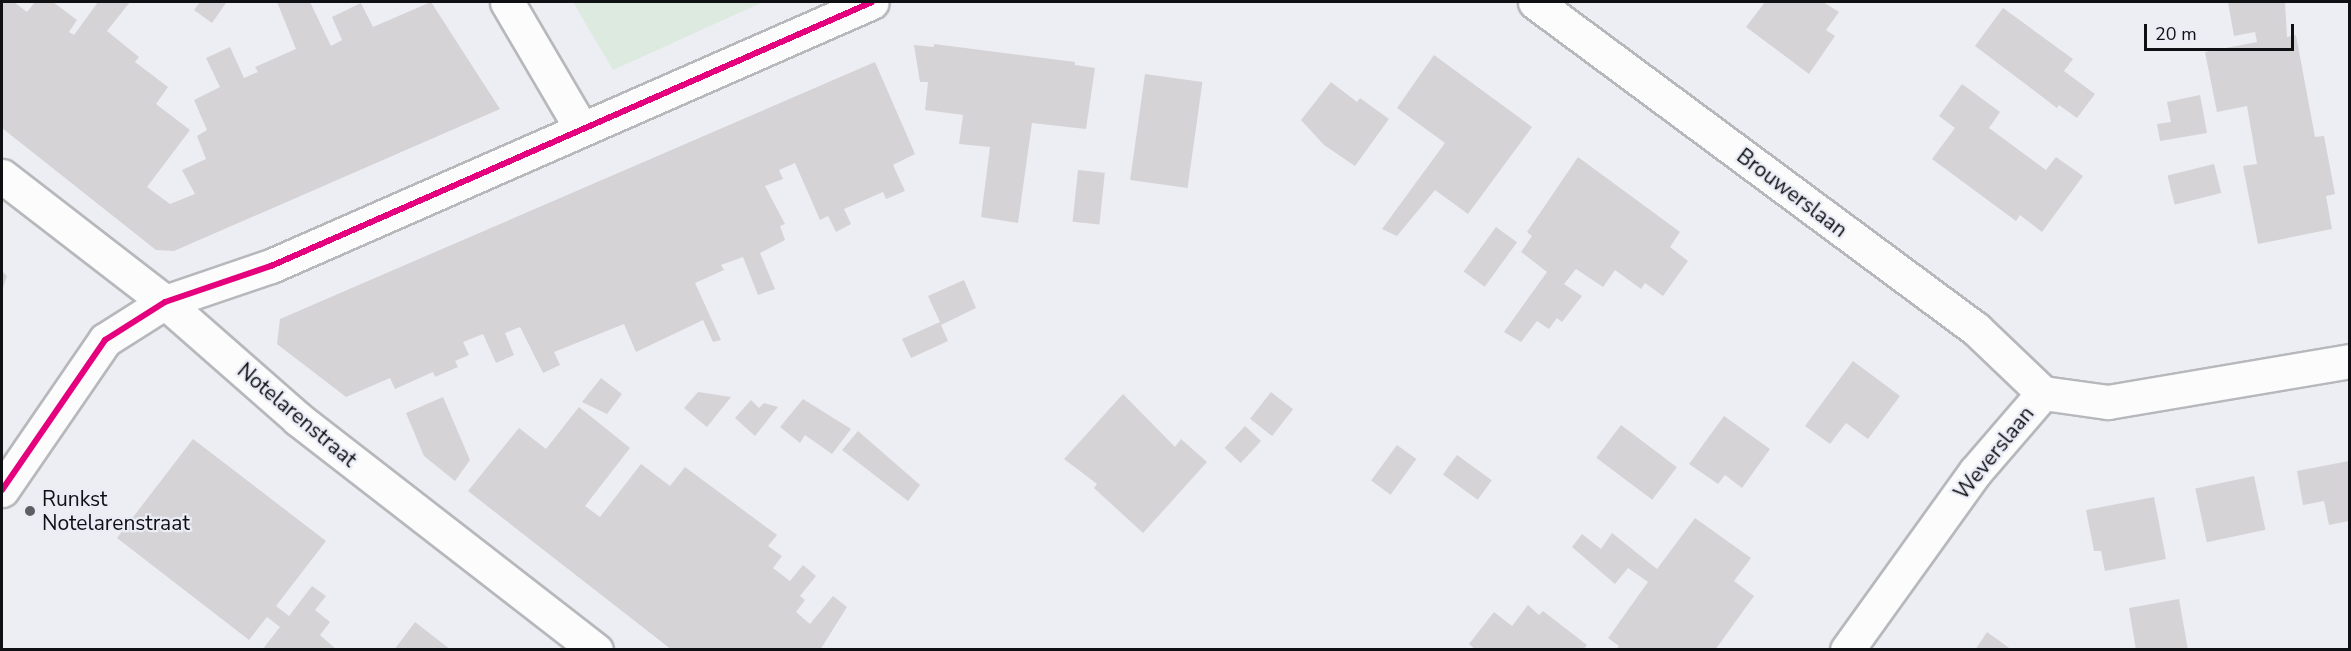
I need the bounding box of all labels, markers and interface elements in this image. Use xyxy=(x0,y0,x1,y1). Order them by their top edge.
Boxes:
scale bar xyxy=(2147,12,2297,50)
text: 20 m xyxy=(2155,22,2197,46)
street label: Brouwerslaan xyxy=(1732,143,1852,243)
street label: Notelarenstraat xyxy=(232,358,362,472)
street label: Weverslaan xyxy=(1949,401,2039,505)
place label: Runkst Notelarenstraat xyxy=(42,486,190,536)
marker: Runkst Notelarenstraat xyxy=(23,504,37,518)

